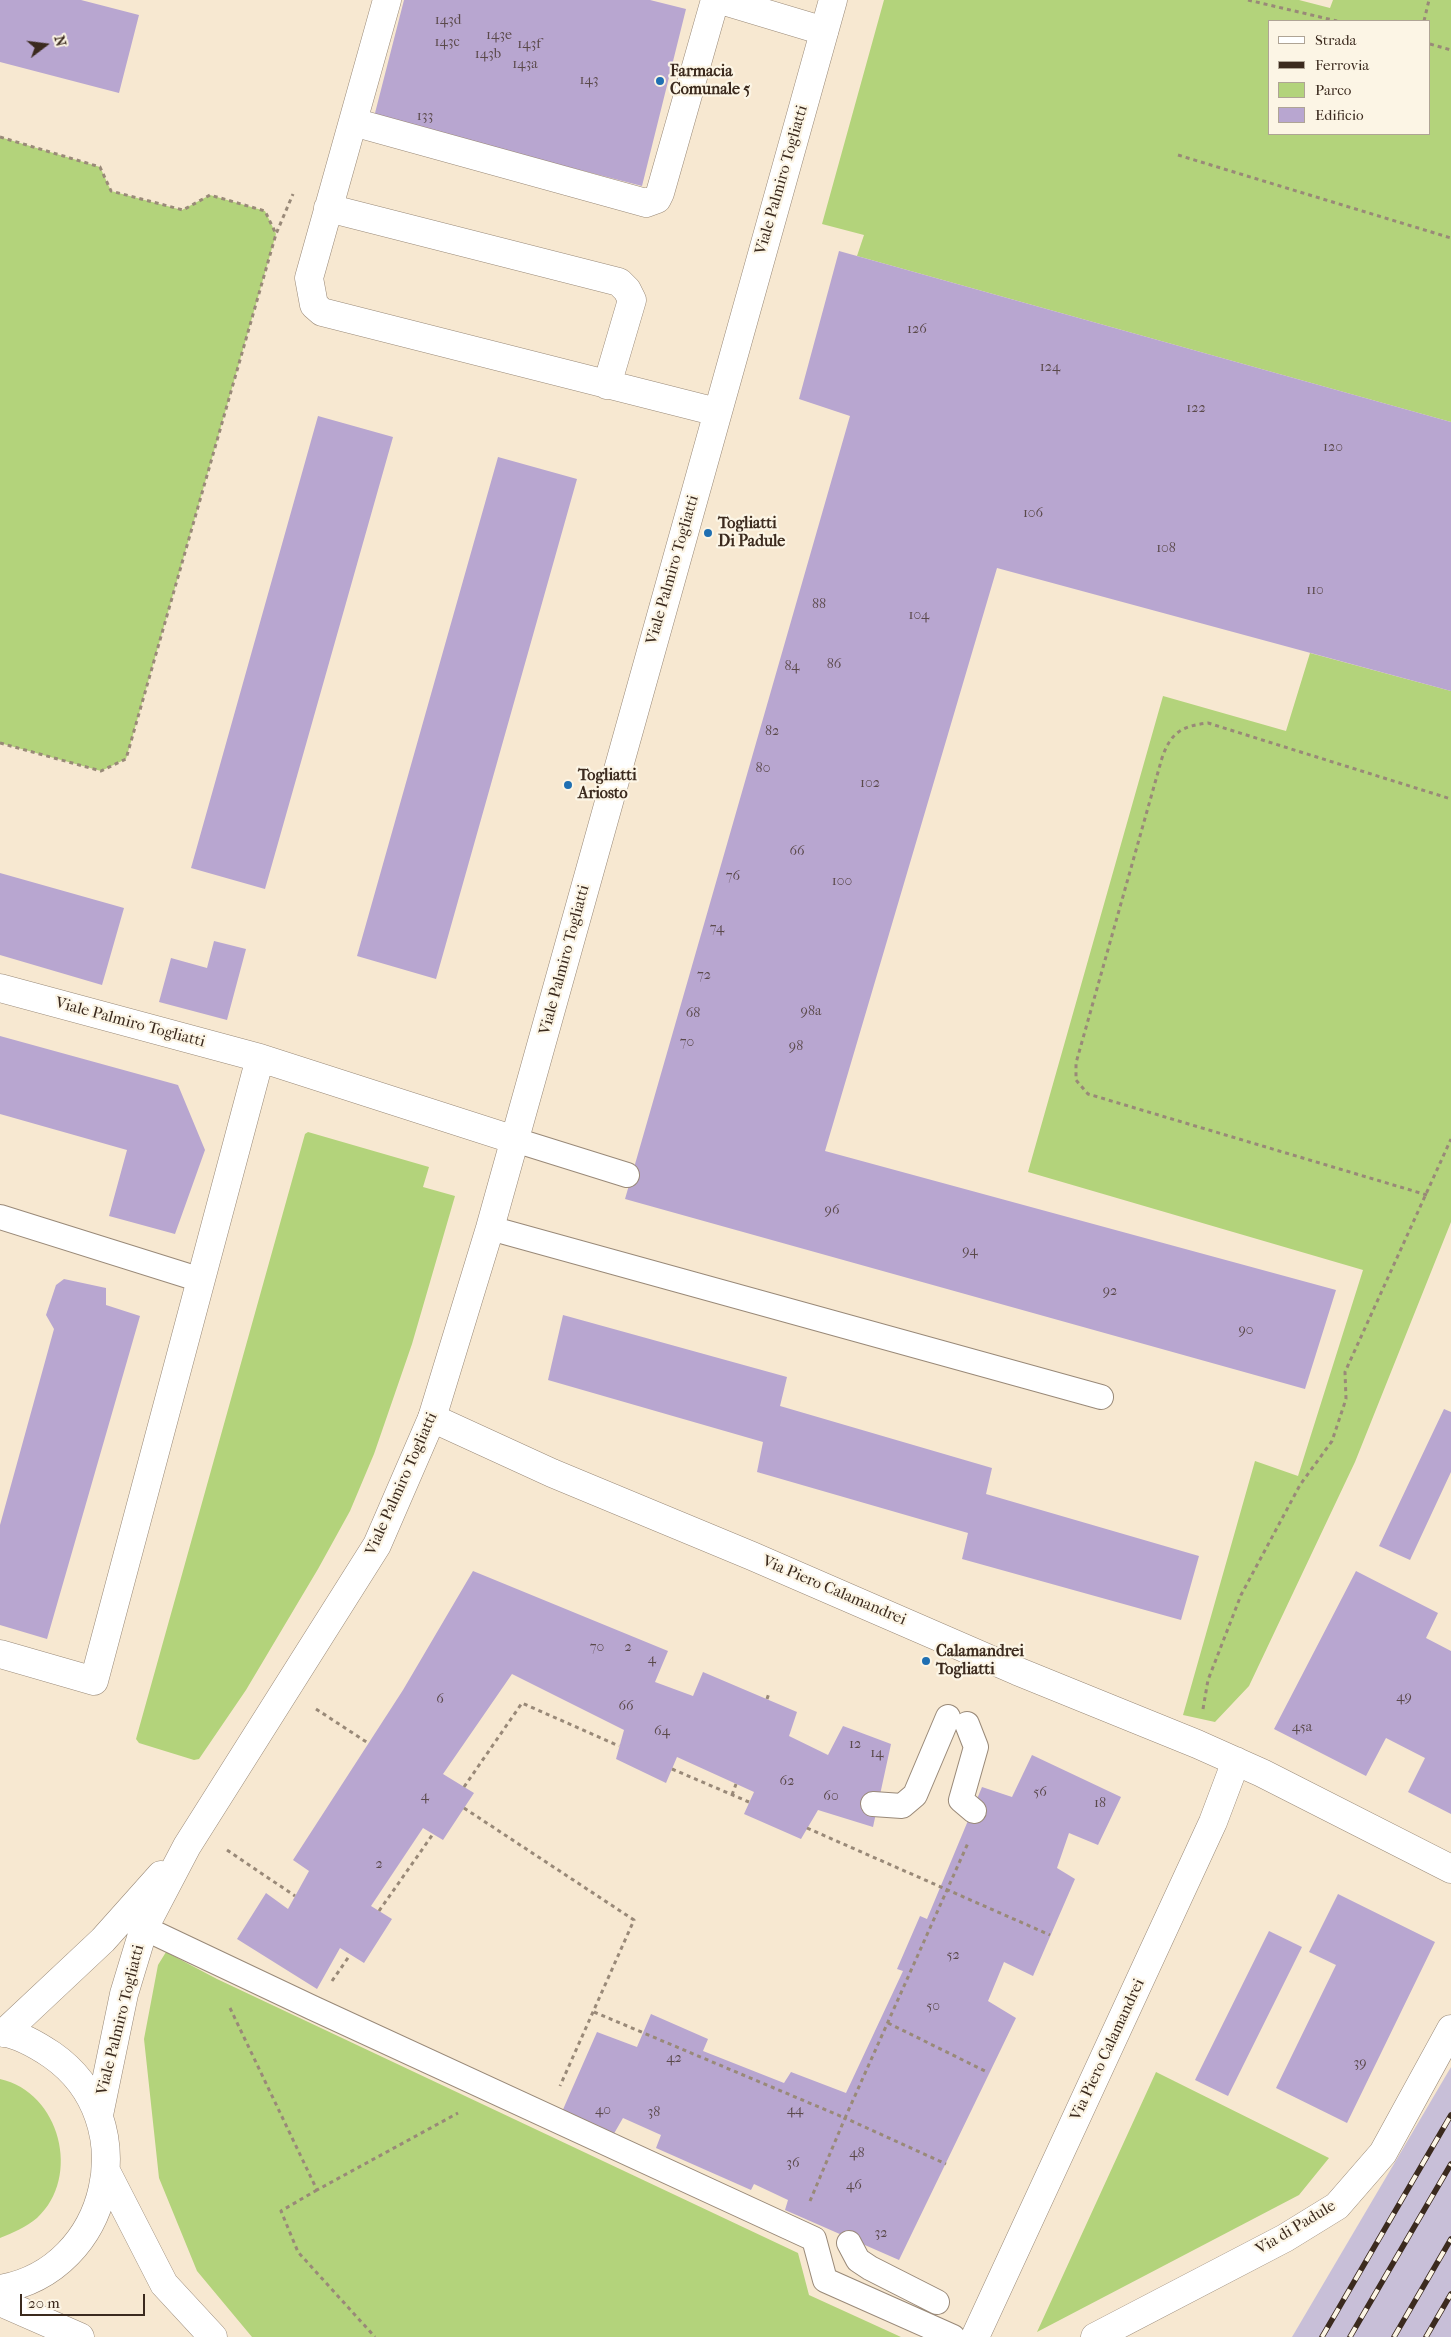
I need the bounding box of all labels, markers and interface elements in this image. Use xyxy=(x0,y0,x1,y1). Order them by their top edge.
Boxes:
house number: 143d xyxy=(435,13,461,29)
north arrow xyxy=(20,20,70,70)
legend xyxy=(1268,20,1431,135)
house number: 143e xyxy=(486,28,512,44)
text: Strada xyxy=(1315,31,1357,49)
text: N xyxy=(50,34,70,48)
house number: 143c xyxy=(434,35,460,51)
house number: 143f xyxy=(517,37,541,53)
house number: 143b xyxy=(475,47,501,63)
text: Ferrovia xyxy=(1315,56,1369,74)
house number: 143a xyxy=(512,57,538,73)
place label: Farmacia Comunale 5 xyxy=(670,62,750,100)
house number: 143 xyxy=(579,73,599,89)
marker: Farmacia Comunale 5 xyxy=(654,75,666,87)
text: Parco xyxy=(1315,81,1351,99)
street label: Viale Palmiro Togliatti xyxy=(751,103,813,257)
text: Edificio xyxy=(1315,106,1364,124)
house number: 133 xyxy=(417,109,433,125)
house number: 126 xyxy=(907,322,927,338)
house number: 124 xyxy=(1040,360,1060,376)
house number: 122 xyxy=(1186,401,1206,417)
house number: 120 xyxy=(1323,440,1343,456)
street label: Viale Palmiro Togliatti xyxy=(642,493,704,647)
house number: 106 xyxy=(1023,506,1043,522)
place label: Togliatti Di Padule xyxy=(718,514,785,552)
marker: Togliatti Di Padule xyxy=(702,527,714,539)
house number: 108 xyxy=(1156,541,1176,557)
house number: 110 xyxy=(1306,583,1324,599)
house number: 88 xyxy=(812,597,826,613)
house number: 104 xyxy=(909,608,929,624)
house number: 86 xyxy=(827,657,841,673)
house number: 84 xyxy=(784,659,800,675)
house number: 82 xyxy=(765,724,779,740)
house number: 80 xyxy=(756,761,770,777)
place label: Togliatti Ariosto xyxy=(578,766,637,804)
house number: 102 xyxy=(860,776,880,792)
marker: Togliatti Ariosto xyxy=(562,779,574,791)
house number: 66 xyxy=(789,844,805,860)
house number: 76 xyxy=(726,869,740,885)
house number: 100 xyxy=(832,874,852,890)
street label: Viale Palmiro Togliatti xyxy=(536,883,594,1037)
house number: 74 xyxy=(710,921,724,937)
house number: 72 xyxy=(697,968,711,984)
street label: Viale Palmiro Togliatti xyxy=(53,994,207,1052)
house number: 98a xyxy=(801,1004,821,1020)
house number: 68 xyxy=(686,1006,700,1022)
house number: 70 xyxy=(680,1035,694,1051)
house number: 98 xyxy=(789,1039,803,1055)
house number: 96 xyxy=(825,1203,839,1219)
house number: 94 xyxy=(962,1244,978,1260)
house number: 92 xyxy=(1103,1284,1117,1300)
house number: 90 xyxy=(1238,1323,1254,1339)
street label: Viale Palmiro Togliatti xyxy=(362,1410,442,1558)
street label: Via Piero Calamandrei xyxy=(759,1552,909,1630)
house number: 70 xyxy=(590,1640,604,1656)
house number: 2 xyxy=(624,1640,632,1656)
place label: Calamandrei Togliatti xyxy=(936,1642,1024,1680)
house number: 4 xyxy=(648,1652,656,1668)
marker: Calamandrei Togliatti xyxy=(920,1655,932,1667)
house number: 49 xyxy=(1396,1690,1412,1706)
house number: 6 xyxy=(436,1692,444,1708)
house number: 66 xyxy=(618,1699,634,1715)
house number: 45a xyxy=(1292,1720,1312,1736)
house number: 64 xyxy=(654,1724,670,1740)
house number: 12 xyxy=(849,1737,861,1753)
house number: 14 xyxy=(870,1746,884,1762)
house number: 62 xyxy=(780,1774,794,1790)
house number: 56 xyxy=(1033,1785,1047,1801)
house number: 4 xyxy=(421,1789,429,1805)
house number: 60 xyxy=(823,1789,839,1805)
house number: 18 xyxy=(1094,1796,1106,1812)
house number: 2 xyxy=(375,1857,383,1873)
street label: Viale Palmiro Togliatti xyxy=(93,1943,149,2097)
house number: 52 xyxy=(946,1948,960,1964)
street label: Via Piero Calamandrei xyxy=(1067,1976,1149,2124)
house number: 50 xyxy=(926,1999,940,2015)
house number: 42 xyxy=(666,2051,682,2067)
house number: 39 xyxy=(1353,2056,1367,2072)
house number: 40 xyxy=(595,2103,611,2119)
house number: 44 xyxy=(787,2103,803,2119)
house number: 38 xyxy=(648,2105,660,2121)
house number: 48 xyxy=(849,2146,865,2162)
house number: 36 xyxy=(786,2156,800,2172)
house number: 46 xyxy=(846,2178,862,2194)
street label: Via di Padule xyxy=(1253,2197,1339,2259)
house number: 32 xyxy=(875,2226,887,2242)
scale bar xyxy=(22,2284,148,2316)
text: 20 m xyxy=(28,2294,60,2312)

